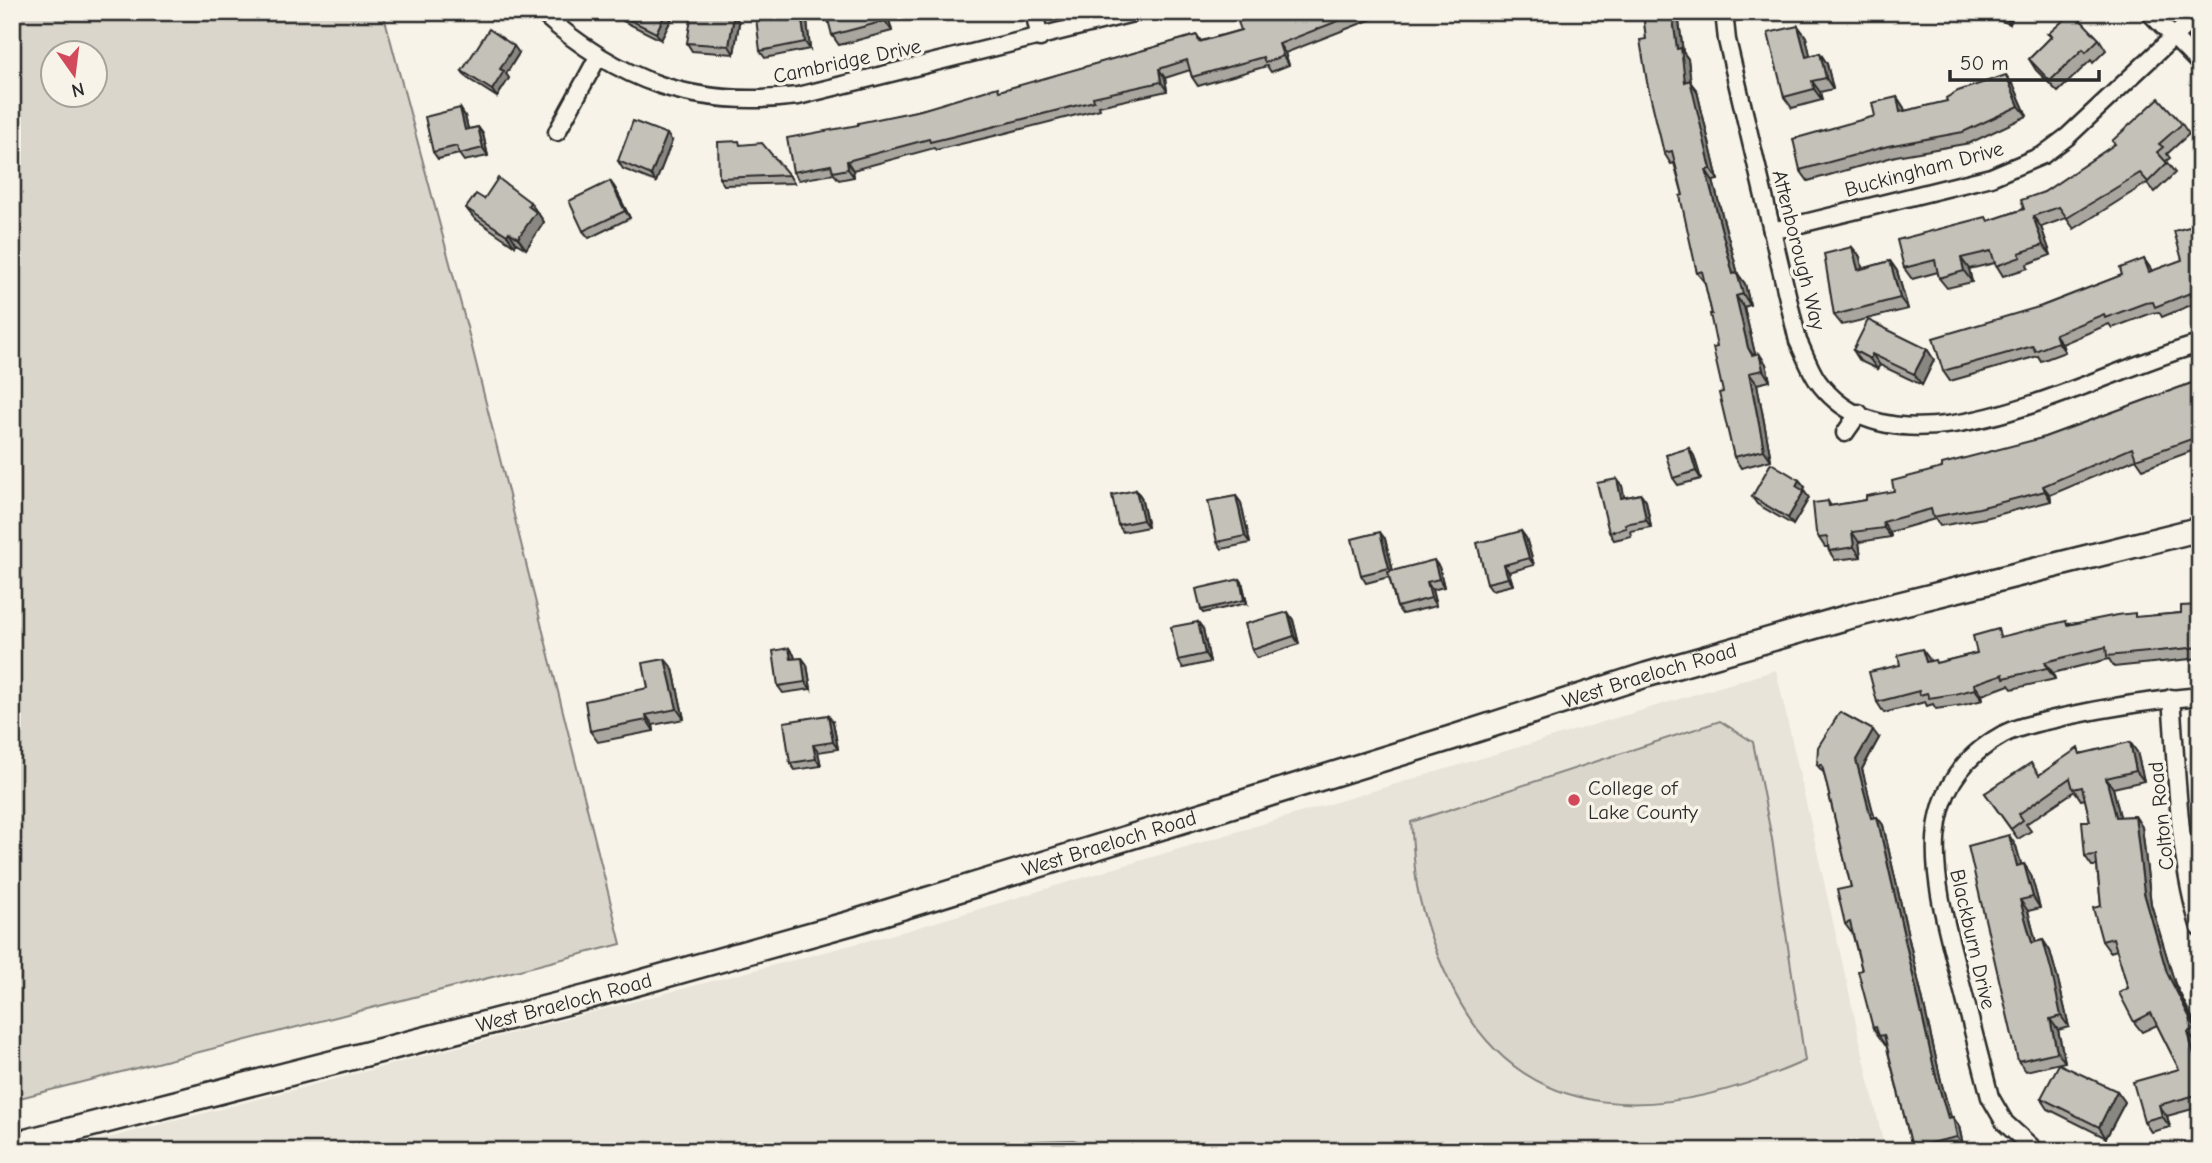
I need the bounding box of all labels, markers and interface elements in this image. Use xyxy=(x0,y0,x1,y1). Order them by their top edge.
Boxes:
street label: Cambridge Drive xyxy=(771,34,923,88)
north arrow xyxy=(38,38,108,108)
scale bar xyxy=(1950,38,2098,82)
text: 50 m xyxy=(1960,51,2009,75)
text: N xyxy=(69,77,87,102)
street label: Buckingham Drive xyxy=(1842,136,2006,202)
street label: Attenborough Way xyxy=(1767,167,1831,333)
street label: West Braeloch Road xyxy=(1559,638,1739,713)
street label: Colton Road xyxy=(2143,761,2179,871)
place label: College of Lake County xyxy=(1588,776,1699,824)
marker: College of Lake County xyxy=(1566,792,1582,808)
street label: West Braeloch Road xyxy=(1019,805,1199,882)
street label: Blackburn Drive xyxy=(1945,867,2001,1011)
street label: West Braeloch Road xyxy=(473,968,655,1037)

